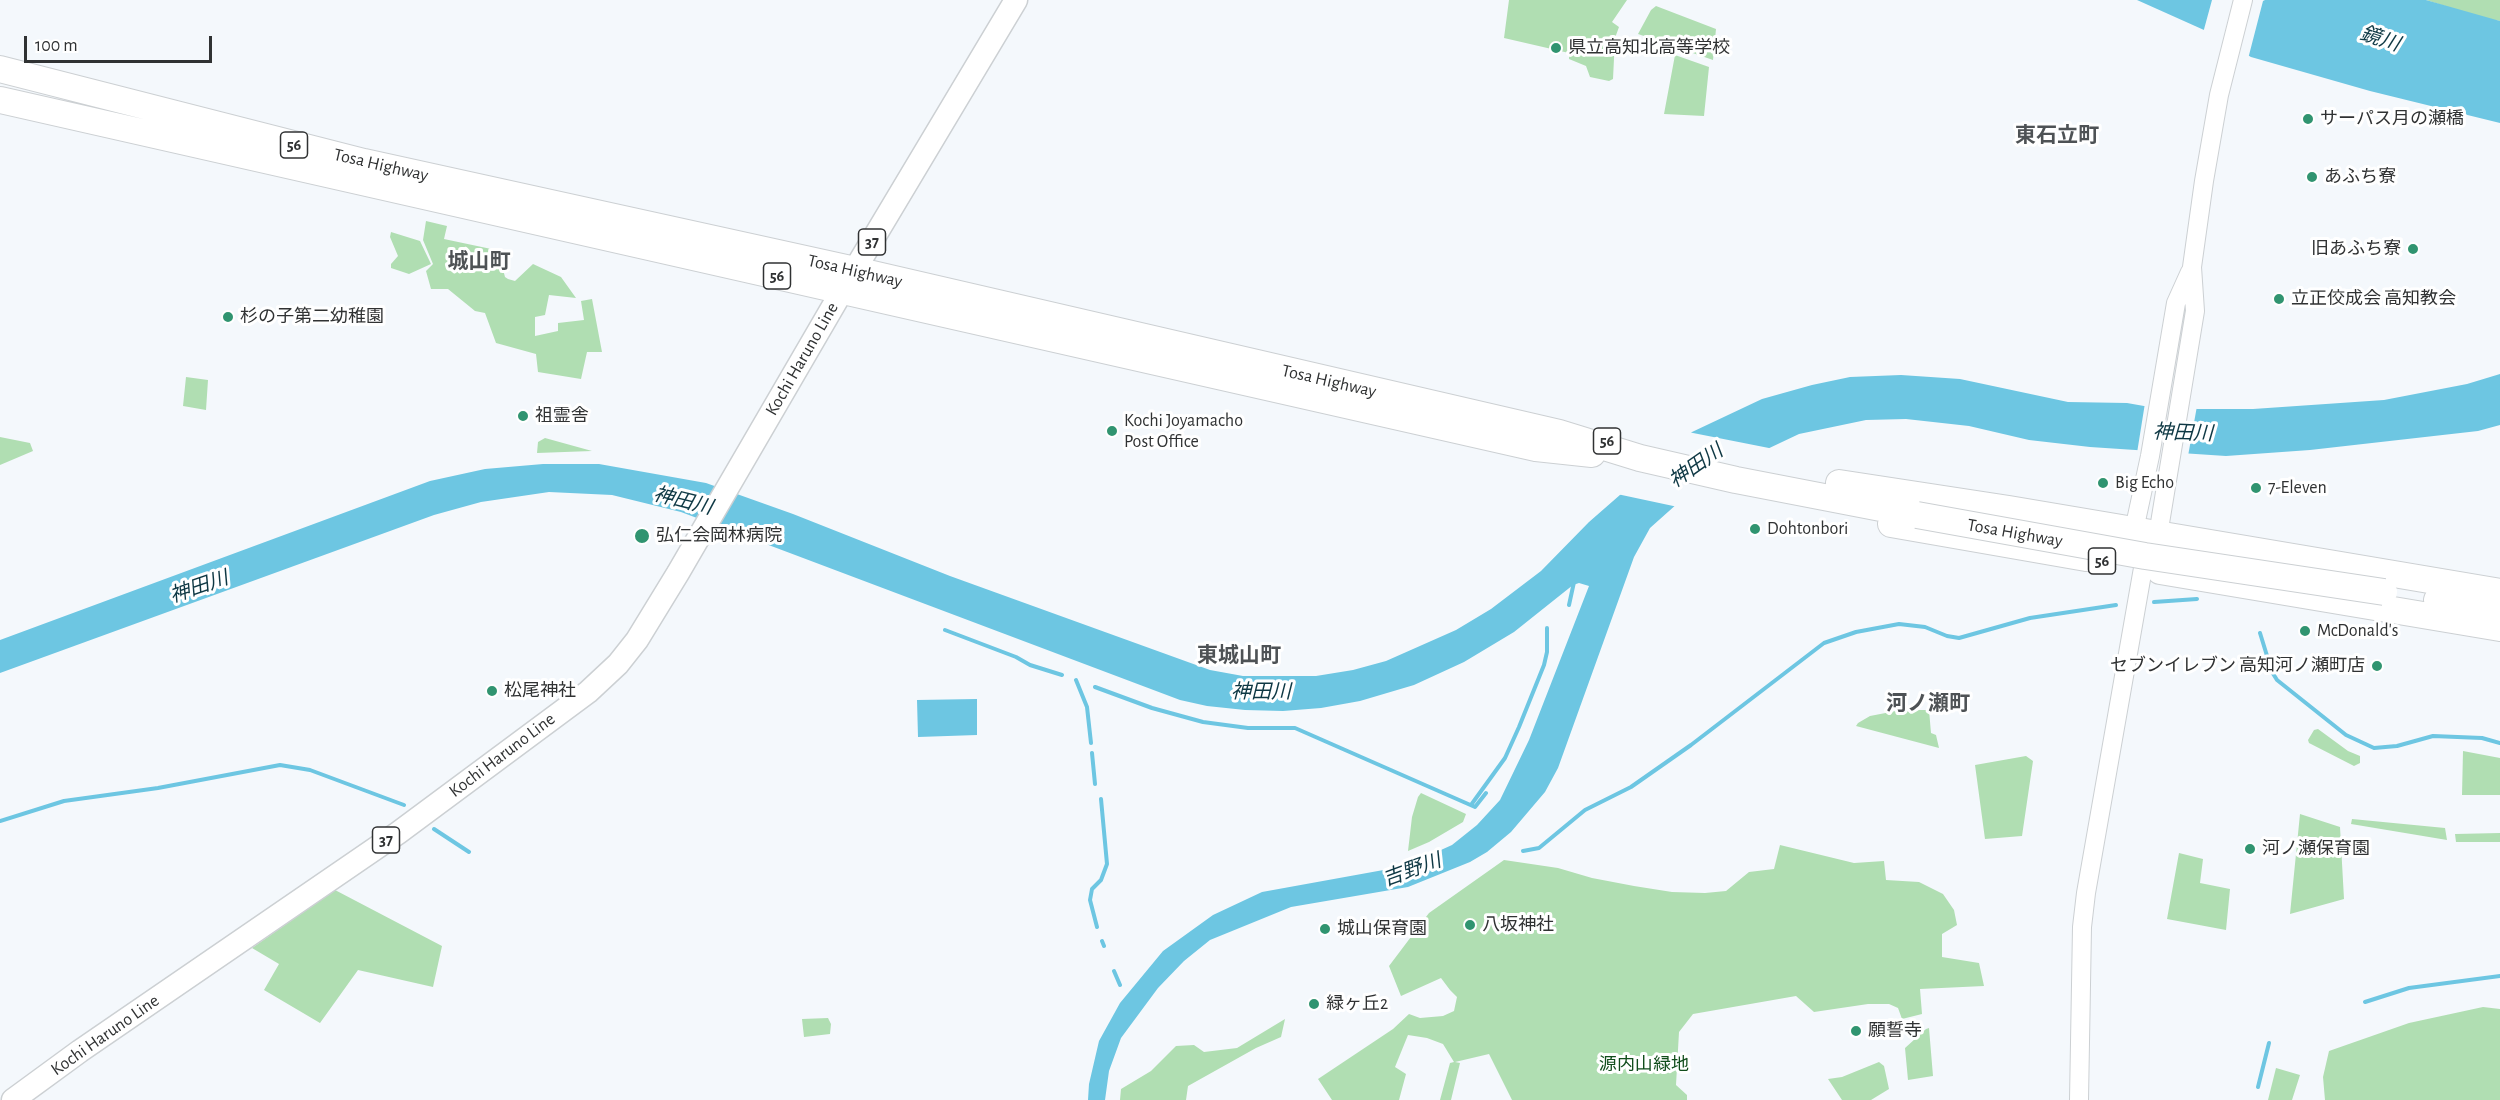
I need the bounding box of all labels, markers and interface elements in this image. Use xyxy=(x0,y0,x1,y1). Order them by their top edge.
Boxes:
water label: 鏡川 xyxy=(2357,21,2403,57)
scale bar xyxy=(27,24,214,62)
text: 100 m xyxy=(35,37,78,55)
place label: 県立高知北高等学校 xyxy=(1568,37,1730,59)
marker: 県立高知北高等学校 xyxy=(1549,41,1563,55)
place label: サーパス月の瀬橋 xyxy=(2320,108,2464,130)
marker: サーパス月の瀬橋 xyxy=(2301,112,2315,126)
district label: 東石立町 xyxy=(2015,123,2099,149)
road number: 56 xyxy=(280,132,308,158)
street label: Tosa Highway xyxy=(332,144,430,186)
place label: あふち寮 xyxy=(2324,166,2396,188)
marker: あふち寮 xyxy=(2305,170,2319,184)
road number: 37 xyxy=(858,229,886,255)
place label: 旧あふち寮 xyxy=(2311,238,2401,260)
marker: 旧あふち寮 xyxy=(2406,242,2420,256)
district label: 城山町 xyxy=(448,249,510,275)
street label: Tosa Highway xyxy=(806,250,904,292)
road number: 56 xyxy=(764,263,790,289)
place label: 立正佼成会 高知教会 xyxy=(2291,288,2456,310)
marker: 立正佼成会 高知教会 xyxy=(2272,292,2286,306)
street label: Kochi Haruno Line xyxy=(761,298,843,420)
place label: 杉の子第二幼稚園 xyxy=(240,306,384,328)
marker: 杉の子第二幼稚園 xyxy=(221,310,235,324)
street label: Tosa Highway xyxy=(1280,360,1378,402)
place label: 祖霊舎 xyxy=(535,405,589,427)
marker: 祖霊舎 xyxy=(516,409,530,423)
place label: Kochi Joyamacho Post Office xyxy=(1124,410,1243,452)
water label: 神田川 xyxy=(2153,420,2213,446)
marker: Kochi Joyamacho Post Office xyxy=(1105,424,1119,438)
road number: 56 xyxy=(1594,428,1620,454)
water label: 神田川 xyxy=(1665,439,1727,493)
place label: Big Echo xyxy=(2115,472,2174,494)
marker: Big Echo xyxy=(2096,476,2110,490)
place label: 7-Eleven xyxy=(2268,477,2327,499)
marker: 7-Eleven xyxy=(2249,481,2263,495)
water label: 神田川 xyxy=(651,482,715,520)
street label: Tosa Highway xyxy=(1966,514,2064,552)
place label: Dohtonbori xyxy=(1767,518,1848,540)
marker: Dohtonbori xyxy=(1748,522,1762,536)
place label: 弘仁会岡林病院 xyxy=(656,525,782,547)
marker: 弘仁会岡林病院 xyxy=(633,527,651,545)
road number: 56 xyxy=(2088,548,2116,574)
water label: 神田川 xyxy=(167,566,231,608)
place label: McDonald's xyxy=(2317,620,2399,642)
marker: McDonald's xyxy=(2298,624,2312,638)
district label: 東城山町 xyxy=(1197,643,1281,669)
place label: セブンイレブン 高知河ノ瀬町店 xyxy=(2110,655,2365,677)
marker: セブンイレブン 高知河ノ瀬町店 xyxy=(2370,659,2384,673)
place label: 松尾神社 xyxy=(504,680,576,702)
water label: 神田川 xyxy=(1231,680,1291,704)
marker: 松尾神社 xyxy=(485,684,499,698)
district label: 河ノ瀬町 xyxy=(1886,691,1970,717)
street label: Kochi Haruno Line xyxy=(445,708,559,802)
road number: 37 xyxy=(372,827,400,853)
place label: 河ノ瀬保育園 xyxy=(2262,838,2370,860)
marker: 河ノ瀬保育園 xyxy=(2243,842,2257,856)
water label: 吉野川 xyxy=(1380,848,1444,892)
place label: 八坂神社 xyxy=(1482,914,1554,936)
place label: 城山保育園 xyxy=(1337,918,1427,940)
marker: 八坂神社 xyxy=(1463,918,1477,932)
marker: 城山保育園 xyxy=(1318,922,1332,936)
street label: Kochi Haruno Line xyxy=(47,990,163,1080)
place label: 緑ヶ丘2 xyxy=(1326,993,1388,1015)
marker: 緑ヶ丘2 xyxy=(1307,997,1321,1011)
place label: 願誓寺 xyxy=(1868,1020,1922,1042)
marker: 願誓寺 xyxy=(1849,1024,1863,1038)
park label: 源内山緑地 xyxy=(1599,1054,1689,1076)

